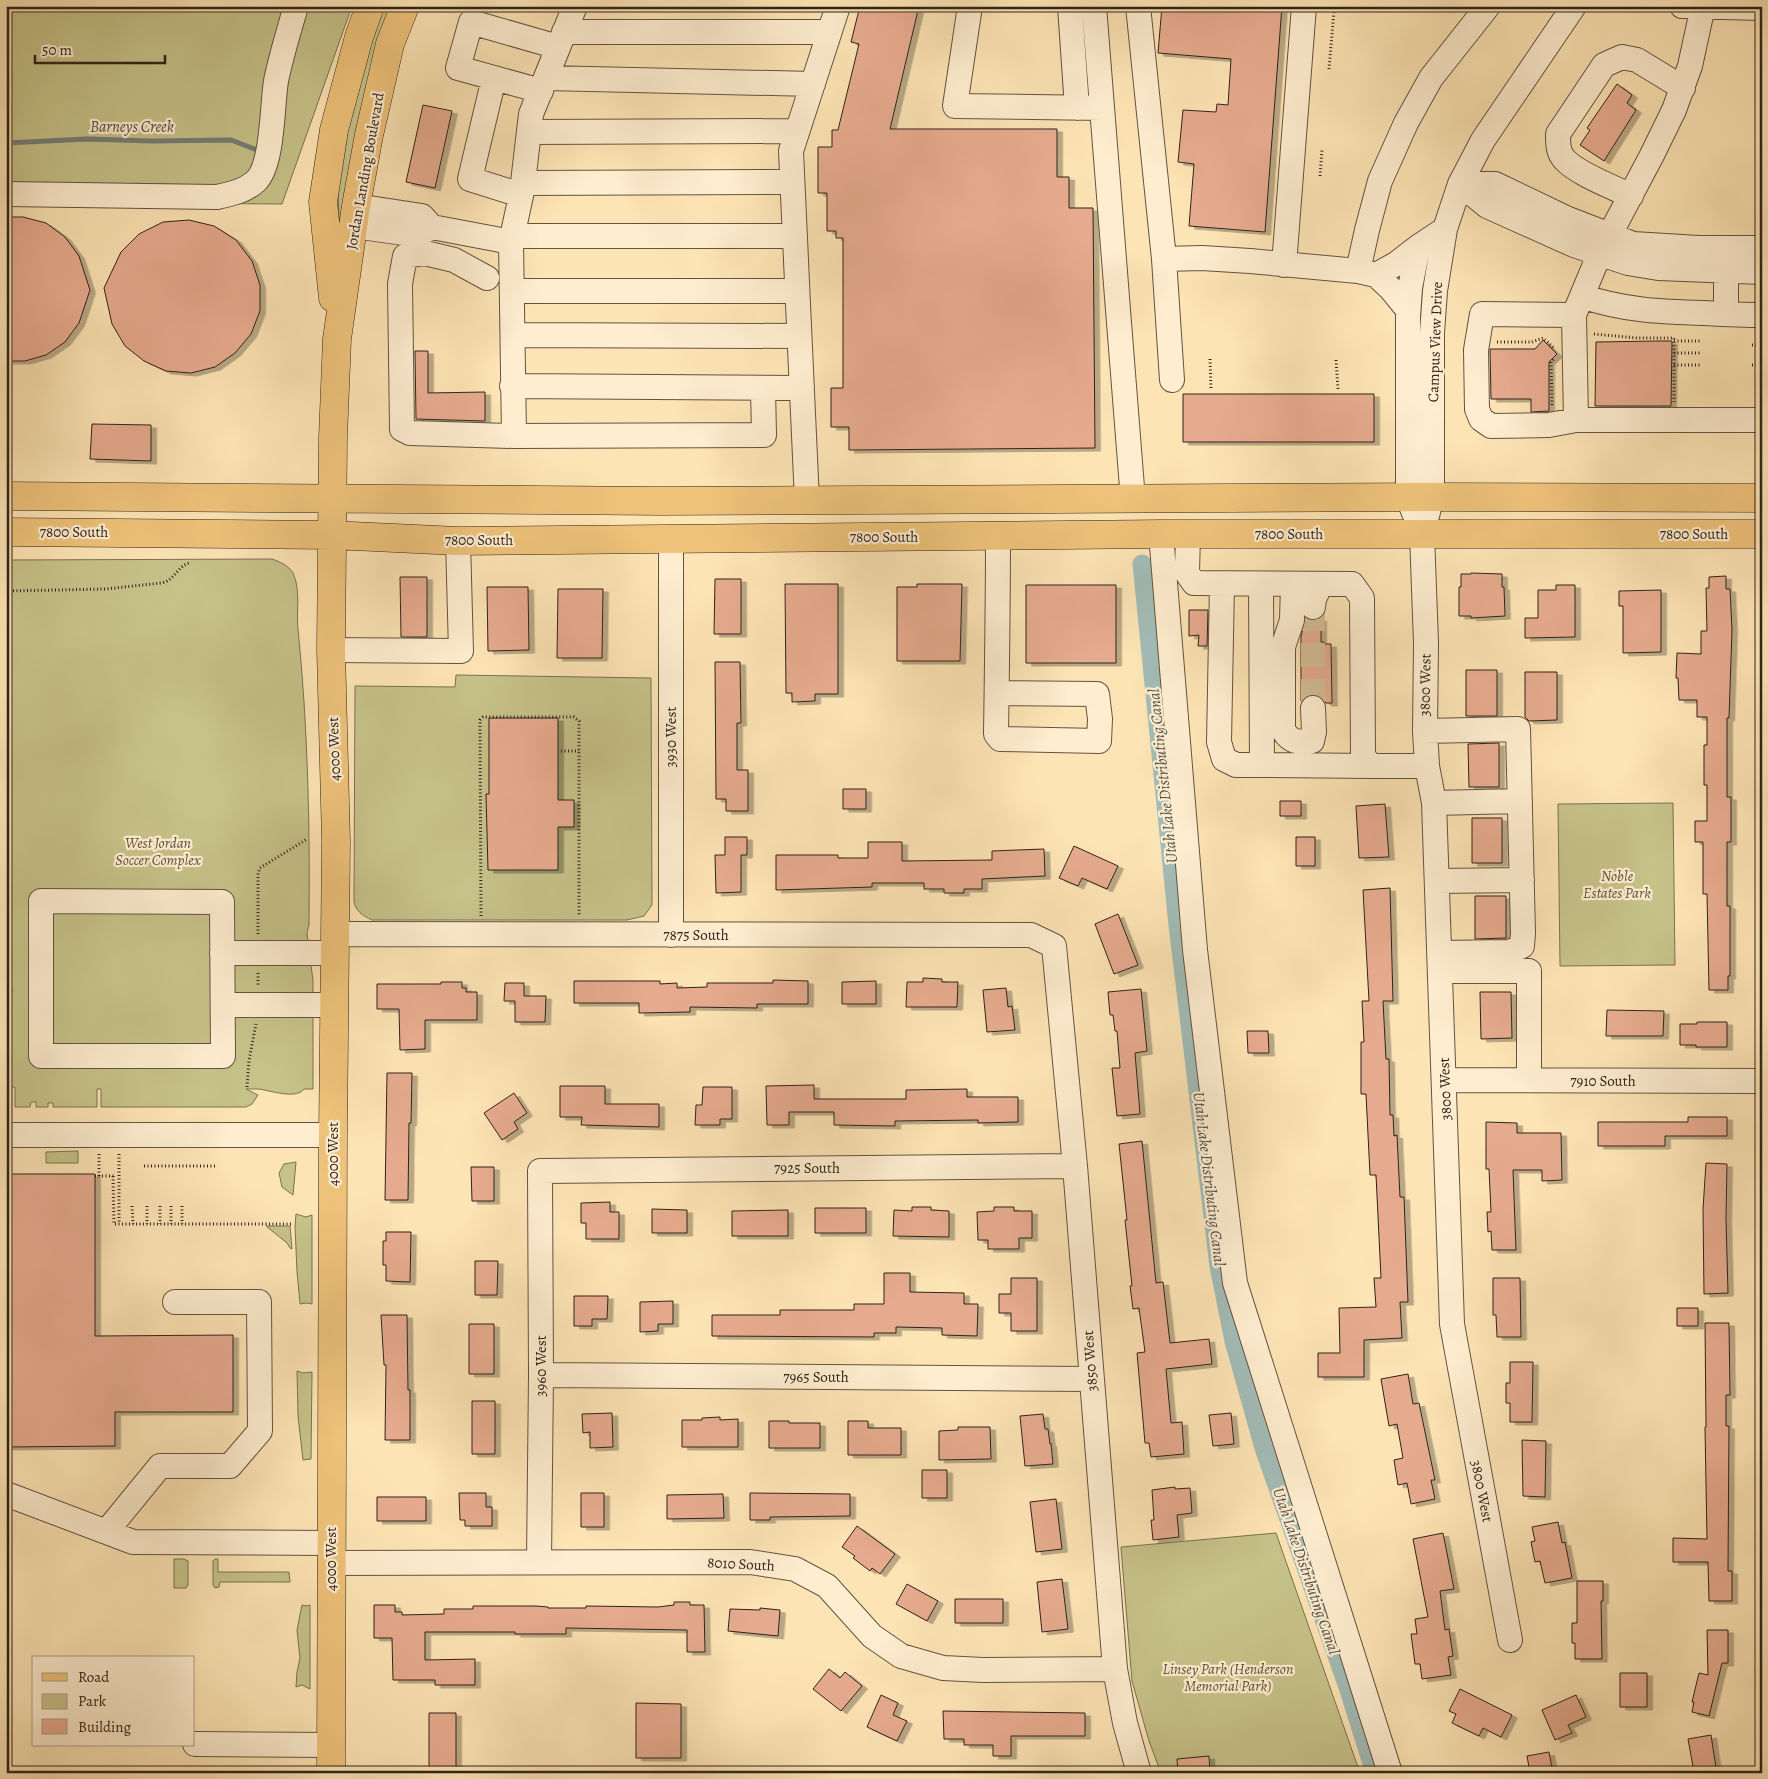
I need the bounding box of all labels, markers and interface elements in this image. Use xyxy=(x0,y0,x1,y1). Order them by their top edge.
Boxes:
scale bar xyxy=(35,32,165,64)
text: 50 m xyxy=(42,40,72,60)
street label: Jordan Landing Boulevard xyxy=(341,90,389,251)
water label: Barneys Creek xyxy=(90,116,174,138)
street label: Campus View Drive xyxy=(1423,281,1447,403)
street label: 7800 South xyxy=(40,522,108,542)
street label: 7800 South xyxy=(1255,524,1323,544)
street label: 7800 South xyxy=(1660,524,1728,544)
street label: 7800 South xyxy=(850,527,918,547)
street label: 7800 South xyxy=(445,530,513,550)
street label: 3800 West xyxy=(1414,653,1436,717)
water label: Utah Lake Distributing Canal xyxy=(1143,688,1183,864)
street label: 3930 West xyxy=(661,707,681,767)
street label: 4000 West xyxy=(323,716,345,781)
park label: West Jordan Soccer Complex xyxy=(115,833,202,870)
park label: Noble Estates Park xyxy=(1583,866,1651,903)
street label: 7875 South xyxy=(663,925,729,945)
street label: 3800 West xyxy=(1434,1057,1456,1121)
street label: 7910 South xyxy=(1570,1071,1636,1091)
water label: Utah Lake Distributing Canal xyxy=(1187,1091,1231,1267)
street label: 4000 West xyxy=(323,1122,343,1186)
street label: 7925 South xyxy=(774,1158,840,1178)
street label: 3850 West xyxy=(1078,1330,1102,1392)
street label: 3960 West xyxy=(531,1335,551,1397)
street label: 7965 South xyxy=(783,1367,849,1387)
street label: 3800 West xyxy=(1466,1458,1498,1524)
water label: Utah Lake Distributing Canal xyxy=(1267,1484,1345,1658)
street label: 4000 West xyxy=(321,1527,341,1591)
street label: 8010 South xyxy=(707,1552,775,1576)
legend xyxy=(32,1656,195,1746)
park label: Linsey Park (Henderson Memorial Park) xyxy=(1163,1659,1293,1696)
text: Road xyxy=(78,1667,110,1687)
text: Park xyxy=(78,1691,107,1711)
text: Building xyxy=(78,1717,131,1737)

